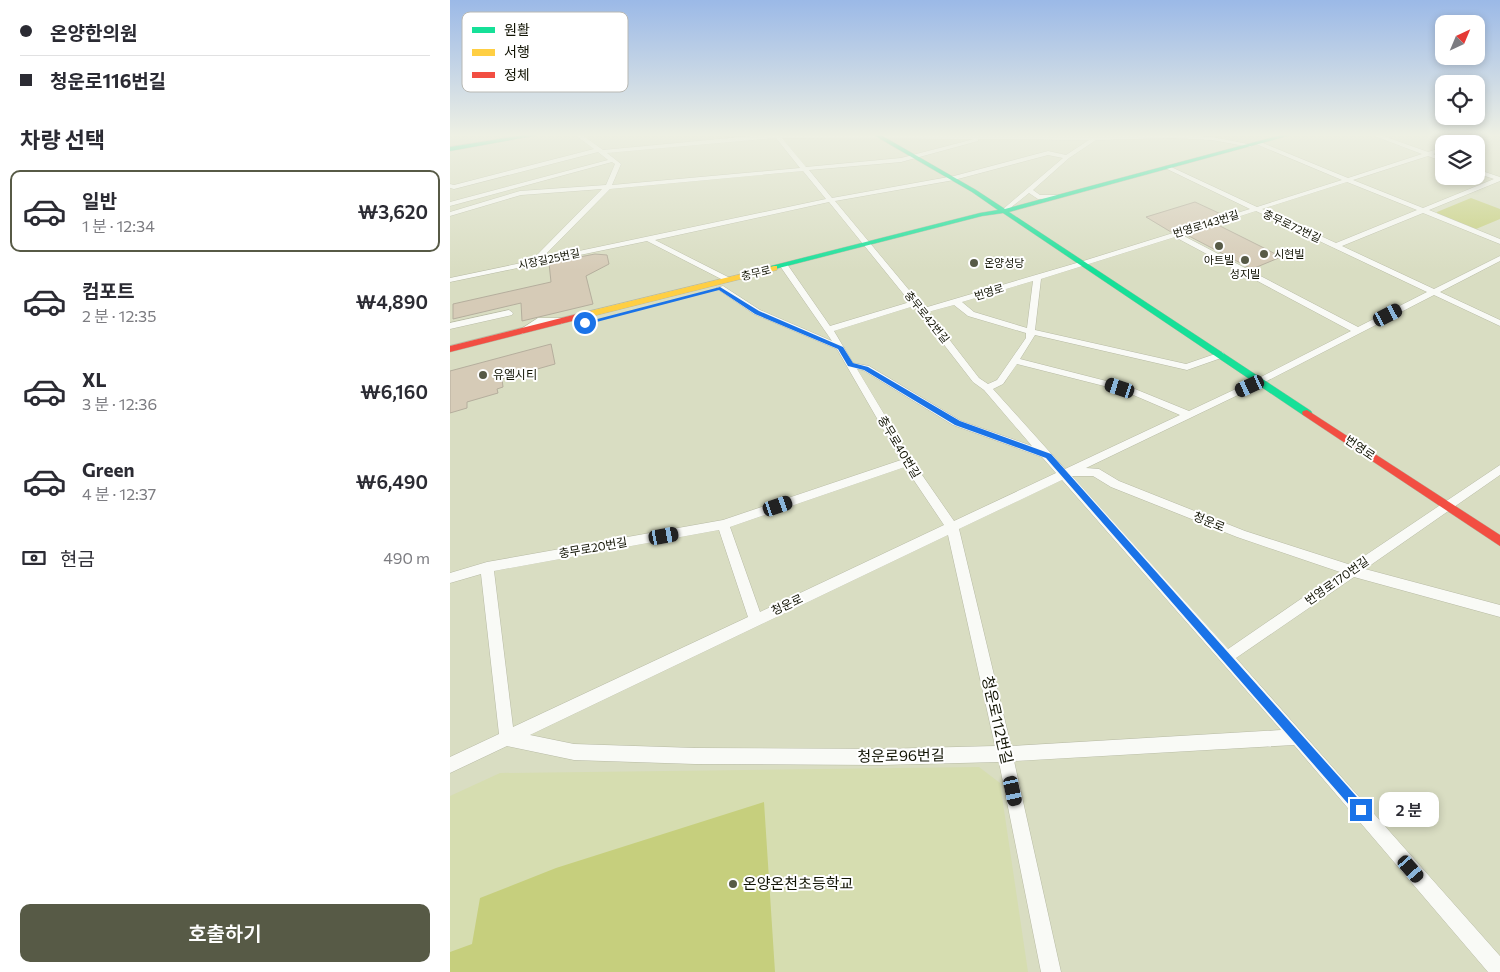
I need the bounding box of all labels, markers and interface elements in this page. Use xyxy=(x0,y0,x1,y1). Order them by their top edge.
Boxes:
legend xyxy=(462,12,628,92)
north arrow xyxy=(1435,15,1485,65)
map controls xyxy=(1435,15,1485,185)
text: 온양한의원 xyxy=(50,21,137,44)
text: 원활 xyxy=(504,21,530,38)
text: 서행 xyxy=(504,43,530,60)
text: 정체 xyxy=(504,66,530,83)
text: 청운로116번길 xyxy=(50,69,166,92)
button: locate xyxy=(1435,75,1485,125)
text: 차량 선택 xyxy=(20,126,105,153)
button: layers xyxy=(1435,135,1485,185)
icon: car xyxy=(22,189,67,234)
text: 일반 xyxy=(82,189,117,212)
text: ₩3,620 xyxy=(358,200,428,223)
street label: 충무로72번길 xyxy=(1261,206,1323,245)
street label: 번영로143번길 xyxy=(1171,207,1240,240)
text: 1 분 · 12:34 xyxy=(82,216,155,235)
marker: 아트빌 xyxy=(1213,240,1225,252)
street label: 시장길25번길 xyxy=(517,246,581,271)
place label: 시현빌 xyxy=(1274,247,1304,260)
marker: 시현빌 xyxy=(1258,248,1270,260)
place label: 아트빌 xyxy=(1204,253,1234,266)
marker: 성지빌 xyxy=(1239,254,1251,266)
place label: 온양성당 xyxy=(984,256,1024,269)
marker: 온양성당 xyxy=(968,257,980,269)
street label: 충무로 xyxy=(740,263,772,282)
place label: 성지빌 xyxy=(1230,267,1260,280)
icon: car xyxy=(22,279,67,324)
text: 컴포트 xyxy=(82,279,134,302)
street label: 번영로 xyxy=(972,281,1005,302)
street label: 충무로42번길 xyxy=(902,288,952,345)
text: ₩4,890 xyxy=(356,290,428,313)
car xyxy=(1371,302,1404,328)
text: 2 분 · 12:35 xyxy=(82,306,156,325)
route start xyxy=(574,312,596,334)
place label: 유엘시티 xyxy=(493,367,537,381)
text: XL xyxy=(82,368,107,391)
icon: car xyxy=(22,369,67,414)
marker: 유엘시티 xyxy=(477,369,489,381)
car xyxy=(1233,373,1266,399)
car xyxy=(1103,376,1136,400)
text: ₩6,160 xyxy=(360,380,428,403)
text: 3 분 · 12:36 xyxy=(82,394,157,413)
street label: 충무로40번길 xyxy=(876,413,924,480)
street label: 번영로 xyxy=(1343,432,1378,462)
text: Green xyxy=(82,458,134,481)
icon: car xyxy=(22,459,67,504)
text: ₩6,490 xyxy=(356,470,428,493)
text: 4 분 · 12:37 xyxy=(82,484,156,503)
car xyxy=(761,494,794,518)
street label: 청운로 xyxy=(1191,508,1227,534)
car xyxy=(647,526,680,546)
street label: 충무로20번길 xyxy=(557,534,628,560)
icon: cash xyxy=(20,544,48,572)
text: 현금 xyxy=(60,547,95,570)
text: 490 m xyxy=(383,548,430,567)
street label: 번영로170번길 xyxy=(1302,553,1371,607)
street label: 청운로 xyxy=(769,591,805,617)
street label: 청운로112번길 xyxy=(979,674,1017,766)
street label: 청운로96번길 xyxy=(857,745,945,765)
car xyxy=(1002,775,1023,807)
callout: 2 분 xyxy=(1378,792,1438,828)
route end xyxy=(1350,799,1372,821)
text: 2 분 xyxy=(1396,800,1422,819)
car xyxy=(1395,853,1426,885)
place label: 온양온천초등학교 xyxy=(743,874,853,892)
marker: 온양온천초등학교 xyxy=(727,878,739,890)
button: 호출하기 xyxy=(20,904,430,962)

